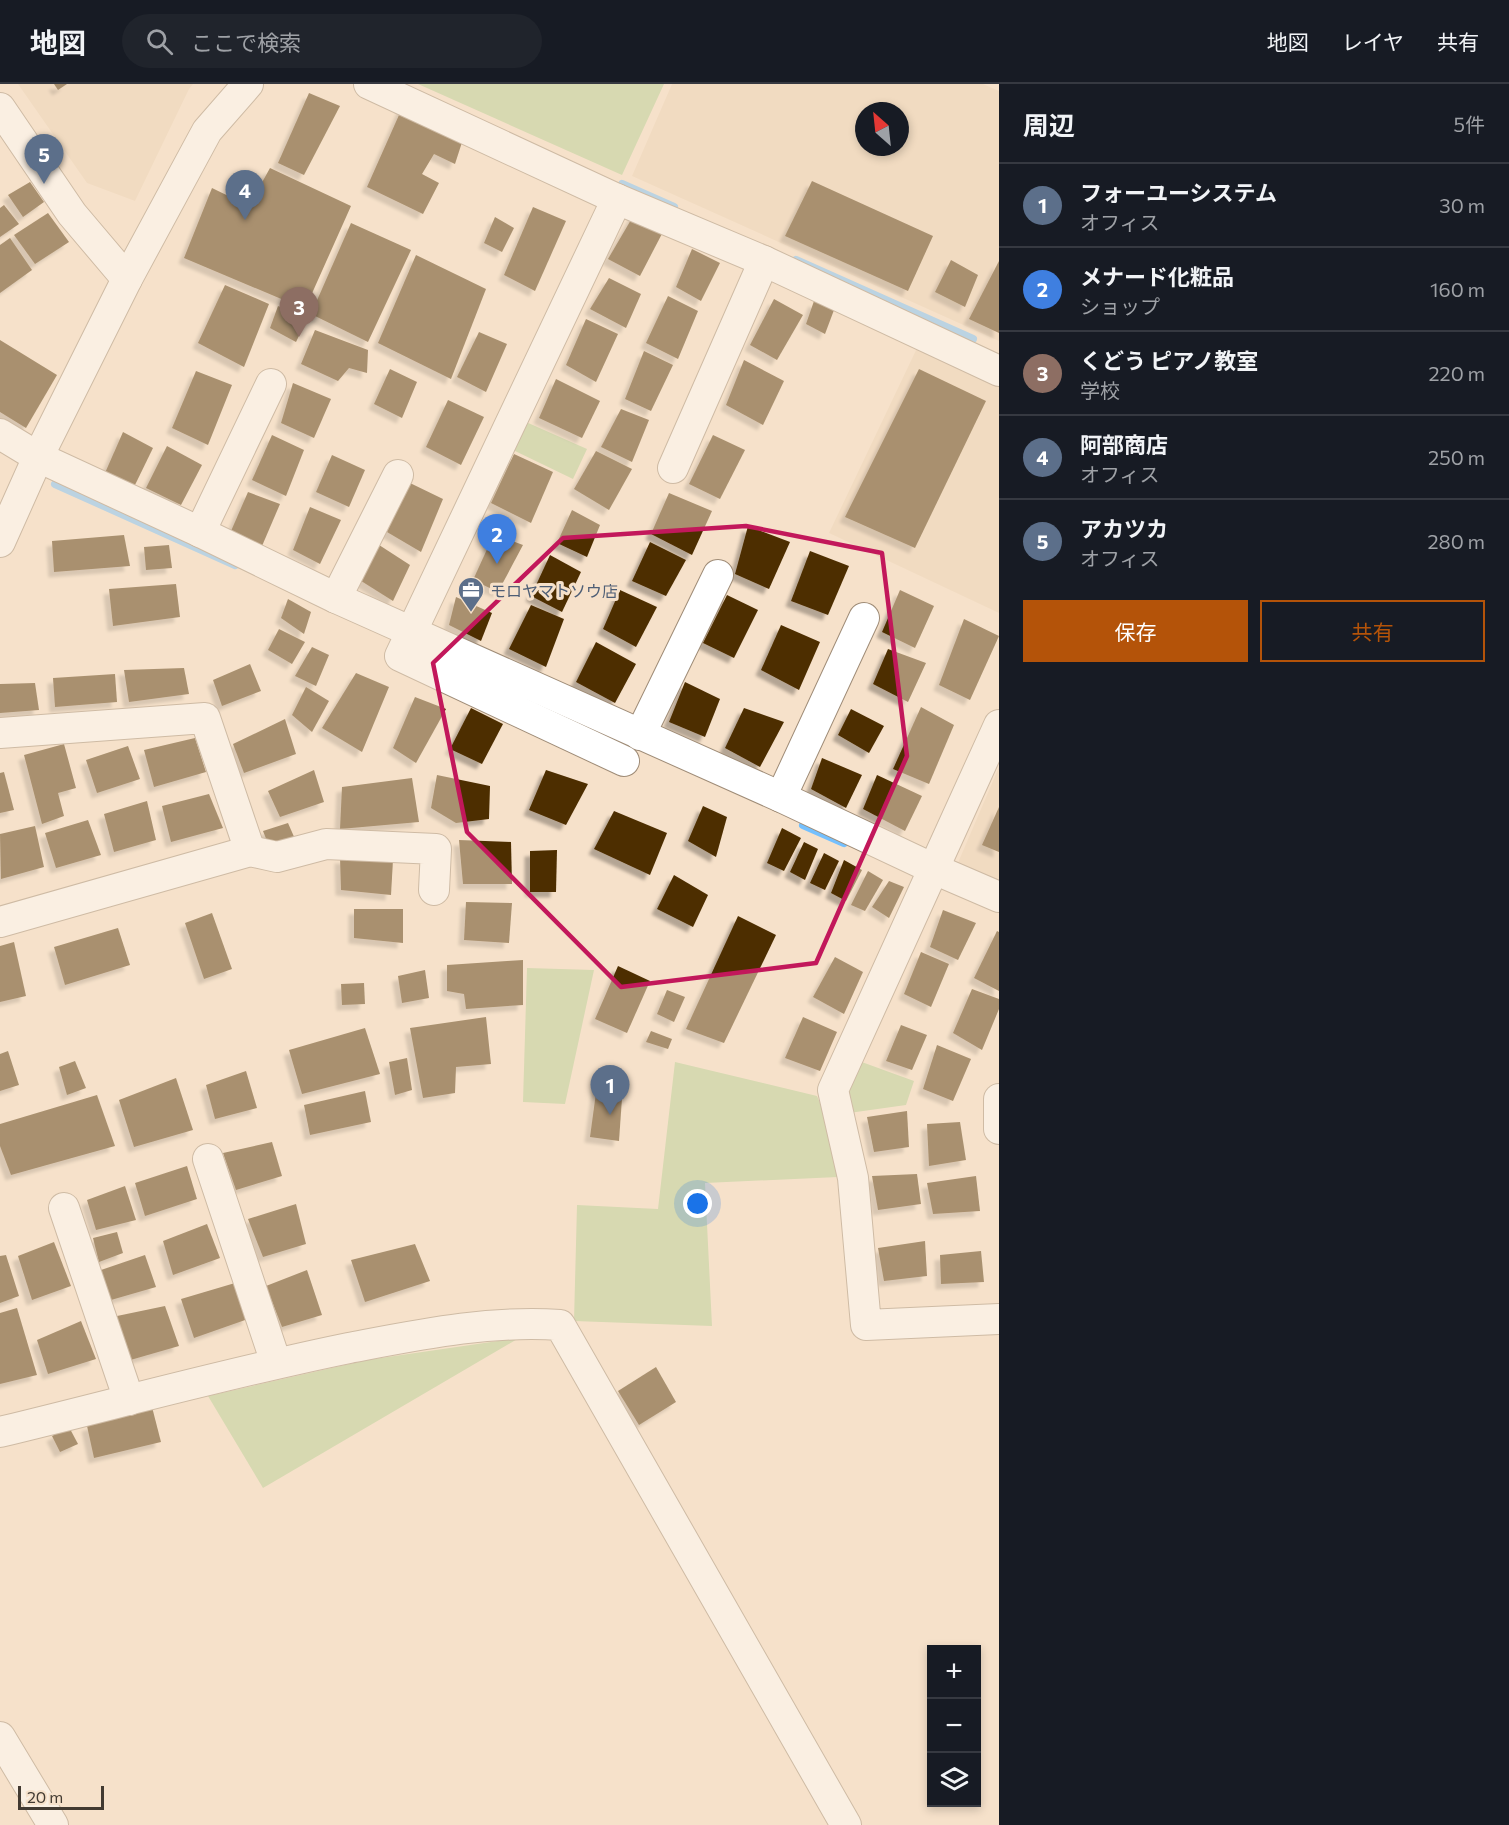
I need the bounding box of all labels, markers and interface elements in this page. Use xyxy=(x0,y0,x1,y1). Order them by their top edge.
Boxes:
search box xyxy=(122,14,542,68)
text: 地図 xyxy=(30,25,86,59)
icon: search xyxy=(143,25,176,58)
text: ここで検索 xyxy=(191,29,301,56)
text: 地図 xyxy=(1267,29,1309,54)
text: レイヤ xyxy=(1342,29,1404,54)
text: 共有 xyxy=(1437,29,1479,54)
north arrow xyxy=(855,102,909,156)
text: 周辺 xyxy=(1023,109,1075,140)
text: 5件 xyxy=(1454,112,1485,136)
pin: 5 xyxy=(24,135,63,184)
pin: 4 xyxy=(226,170,264,220)
text: フォーユーシステム xyxy=(1080,179,1277,206)
text: 1 xyxy=(1038,193,1047,217)
text: 30 m xyxy=(1439,193,1485,217)
text: オフィス xyxy=(1080,210,1160,234)
text: メナード化粧品 xyxy=(1080,263,1234,290)
text: 2 xyxy=(1037,277,1048,301)
text: 160 m xyxy=(1430,277,1485,301)
pin: 3 xyxy=(280,288,318,337)
text: ショップ xyxy=(1080,294,1160,318)
text: くどう ピアノ教室 xyxy=(1080,347,1258,374)
text: 3 xyxy=(1037,361,1048,385)
text: 220 m xyxy=(1429,361,1485,385)
text: 学校 xyxy=(1080,378,1120,402)
text: 阿部商店 xyxy=(1080,431,1168,458)
text: 4 xyxy=(1036,445,1049,469)
text: 250 m xyxy=(1428,445,1485,469)
text: オフィス xyxy=(1080,462,1160,486)
pin: 2 xyxy=(478,514,516,564)
text: アカツカ xyxy=(1080,515,1168,542)
text: 5 xyxy=(1037,529,1048,553)
text: 280 m xyxy=(1427,529,1485,553)
text: オフィス xyxy=(1080,546,1160,570)
office icon: モロヤマトソウ店 xyxy=(456,575,486,613)
place label: モロヤマトソウ店 xyxy=(490,581,618,600)
button: 保存 xyxy=(1023,600,1248,662)
button: 共有 xyxy=(1260,600,1485,662)
pin: 1 xyxy=(590,1066,630,1115)
your location xyxy=(683,1189,712,1218)
map controls xyxy=(927,1645,981,1807)
button: + xyxy=(927,1645,981,1699)
button: − xyxy=(927,1699,981,1753)
button: layers xyxy=(927,1753,981,1807)
scale bar xyxy=(18,1783,104,1810)
text: 20 m xyxy=(27,1787,63,1806)

